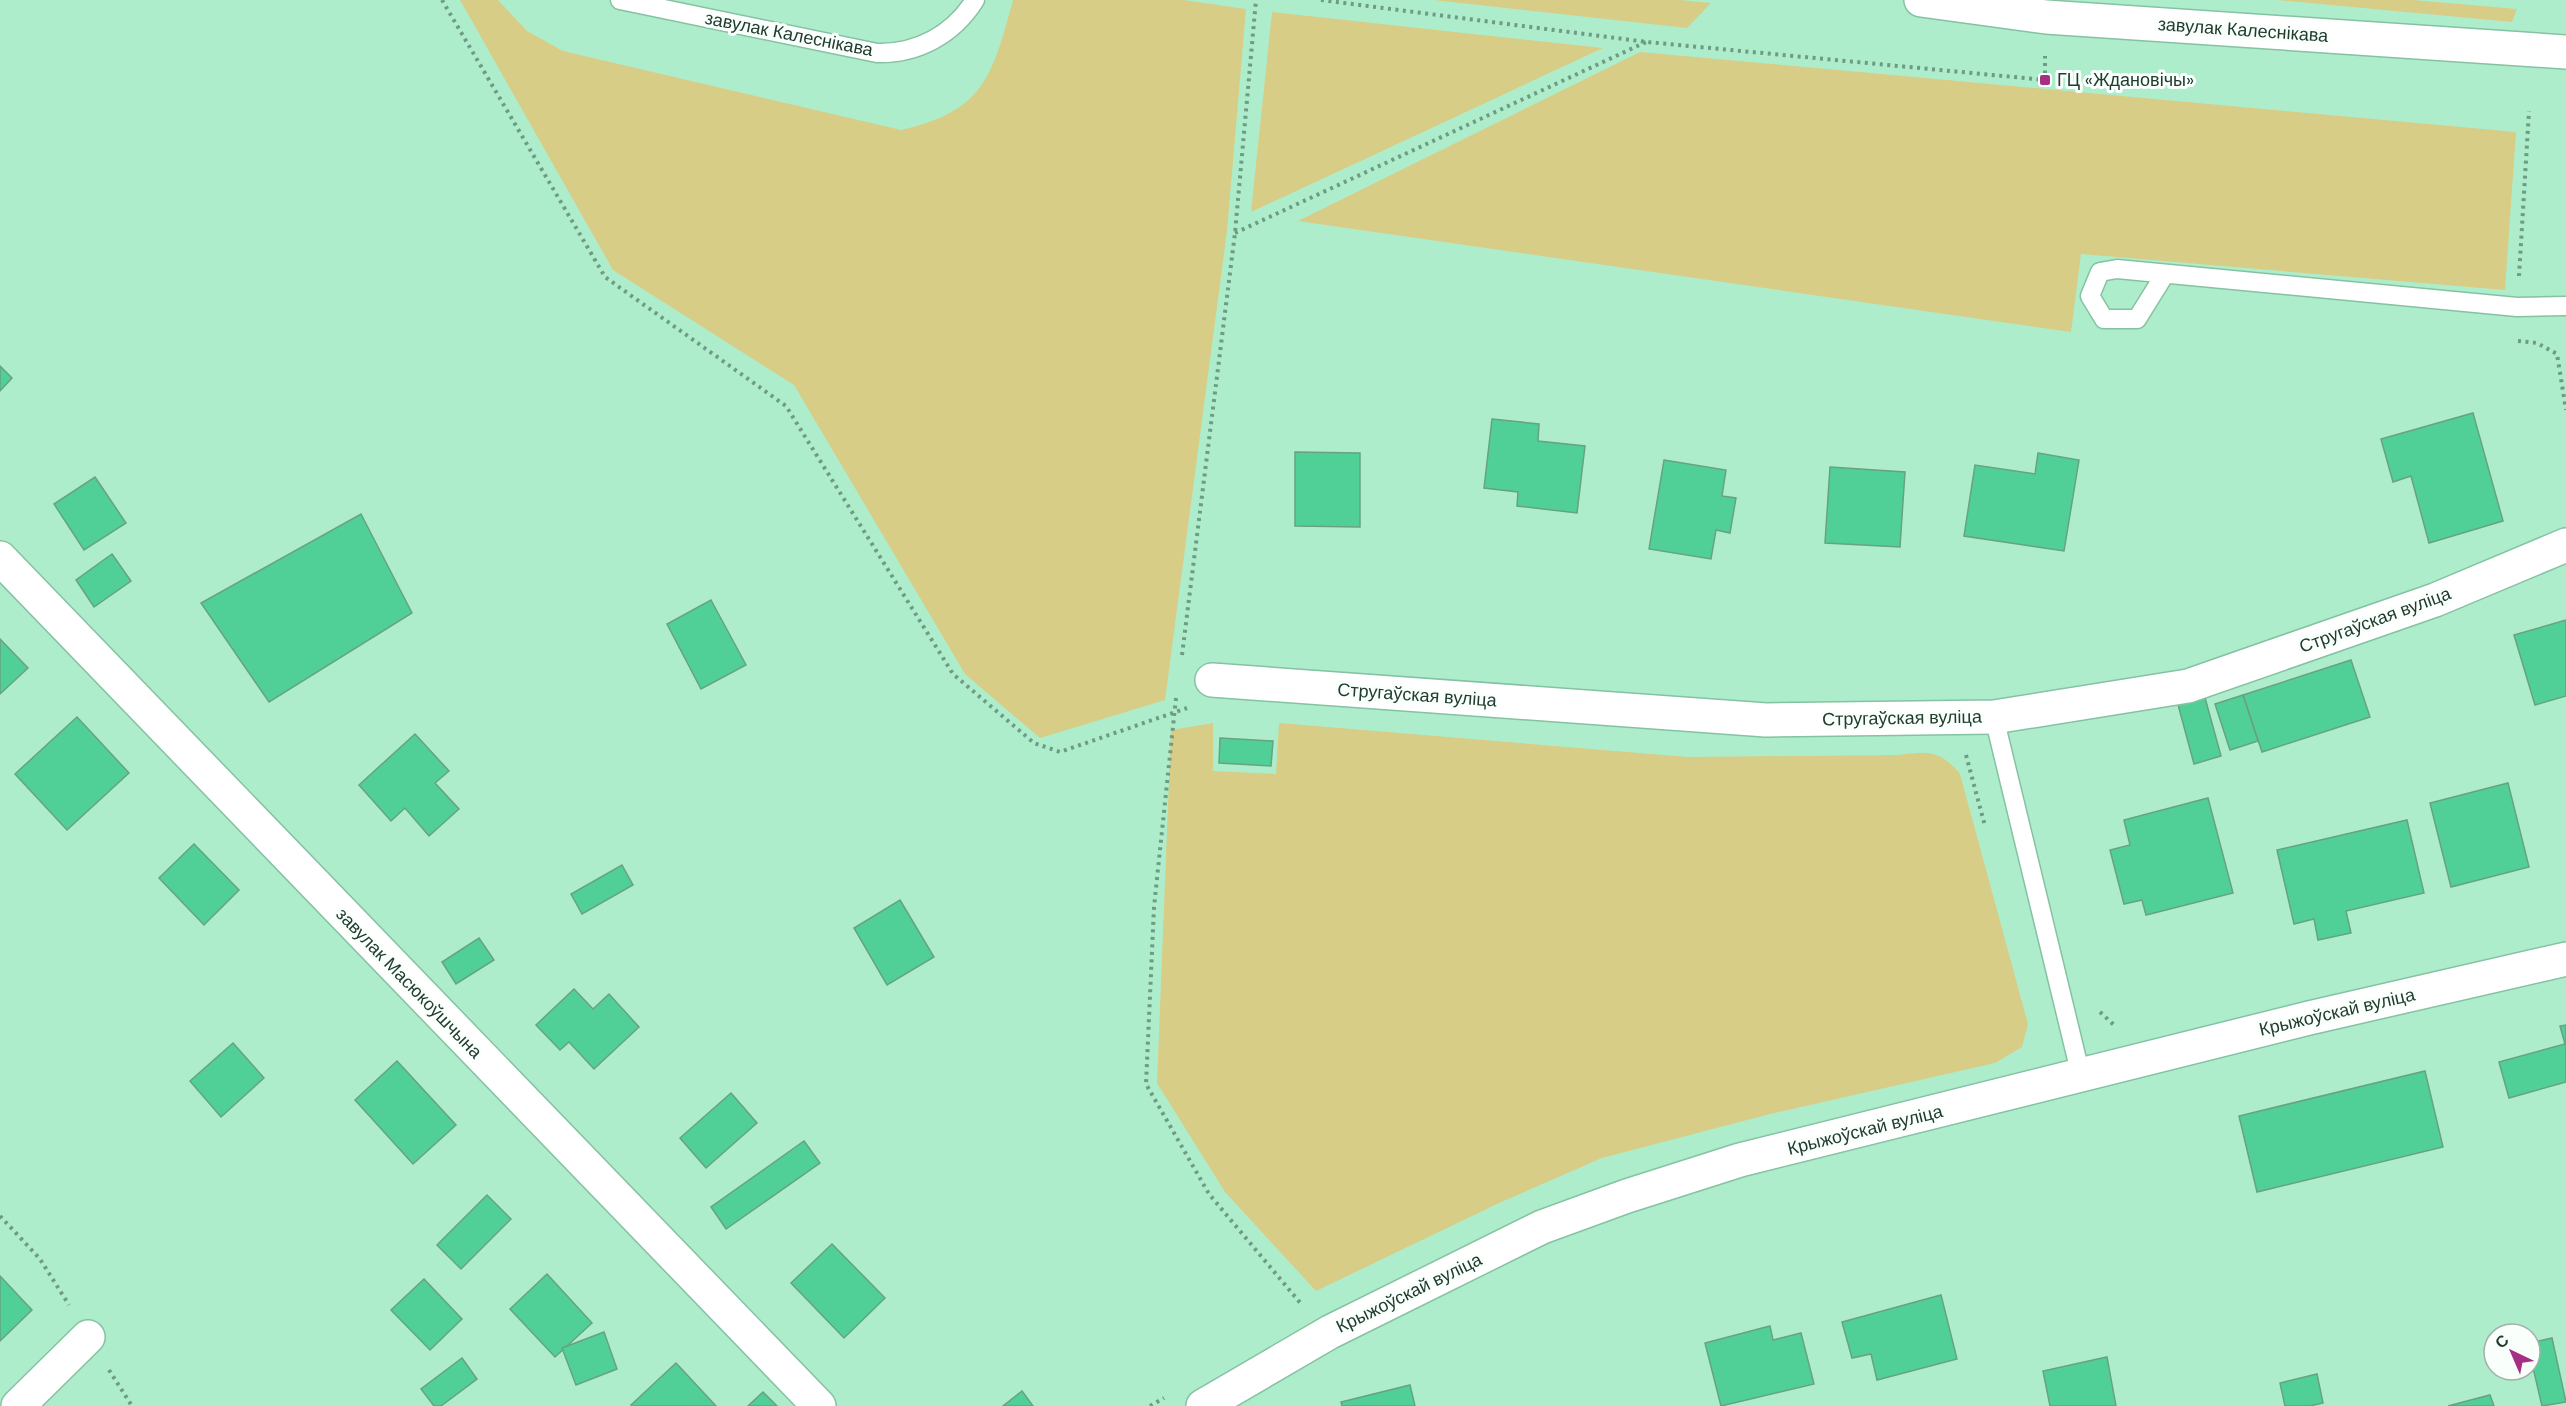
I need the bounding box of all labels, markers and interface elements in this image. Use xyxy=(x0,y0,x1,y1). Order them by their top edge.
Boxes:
street label: завулак Калеснікава xyxy=(703,6,876,62)
street label: завулак Калеснікава xyxy=(2157,12,2330,48)
place label: ГЦ «Ждановічы» xyxy=(2057,68,2194,92)
marker: ГЦ «Ждановічы» xyxy=(2038,73,2052,87)
street label: Стругаўская вуліца xyxy=(2296,581,2455,659)
street label: Стругаўская вуліца xyxy=(1337,677,1498,713)
street label: Стругаўская вуліца xyxy=(1822,705,1983,731)
street label: завулак Масюкоўшчына xyxy=(331,902,488,1064)
street label: Крыжоўскай вуліца xyxy=(2257,982,2418,1042)
street label: Крыжоўскай вуліца xyxy=(1785,1099,1946,1161)
street label: Крыжоўскай вуліца xyxy=(1332,1247,1487,1339)
north arrow xyxy=(2482,1322,2542,1382)
text: С xyxy=(2490,1330,2514,1353)

